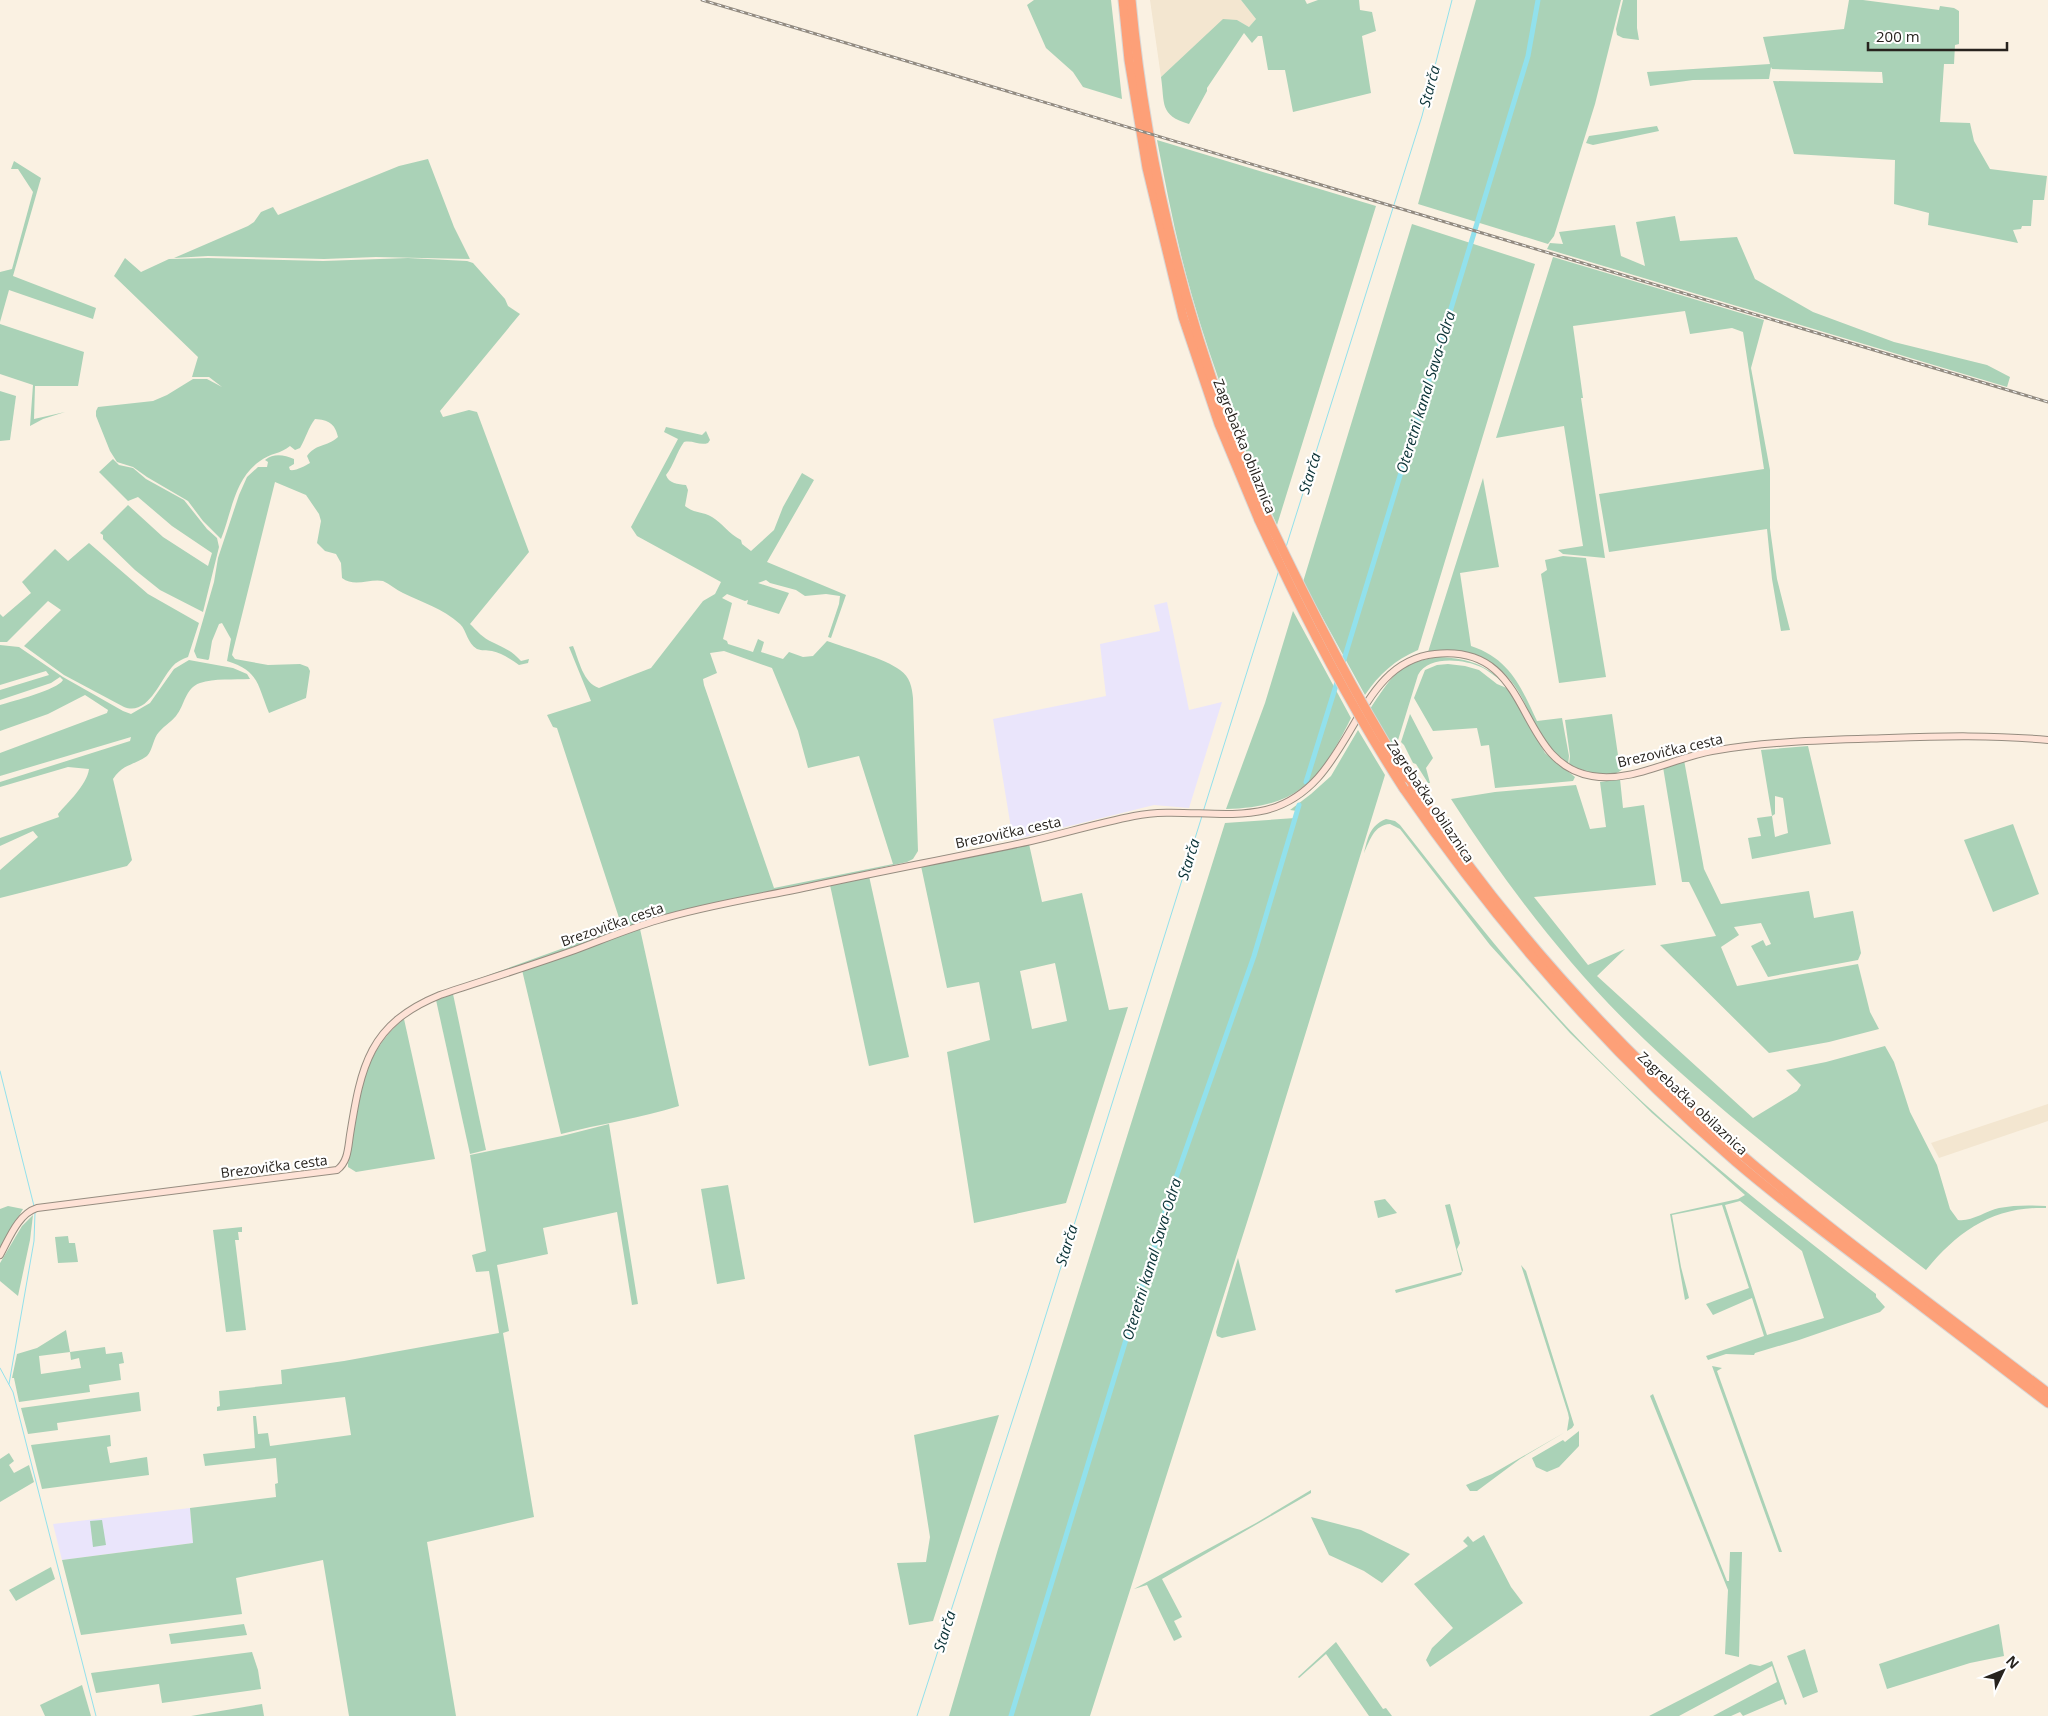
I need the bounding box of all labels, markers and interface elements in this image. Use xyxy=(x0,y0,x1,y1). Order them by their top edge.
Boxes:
scale bar xyxy=(1868,20,2007,52)
text: 200 m xyxy=(1876,26,1920,46)
water label: Starča xyxy=(1414,63,1444,109)
water label: Oteretni kanal Sava-Odra xyxy=(1391,308,1459,475)
street label: Zagrebačka obilaznica xyxy=(1209,376,1281,516)
water label: Starča xyxy=(1293,449,1325,496)
street label: Brezovička cesta xyxy=(1615,729,1725,771)
street label: Zagrebačka obilaznica xyxy=(1383,736,1479,866)
street label: Brezovička cesta xyxy=(953,812,1063,852)
water label: Starča xyxy=(1172,835,1204,882)
street label: Brezovička cesta xyxy=(558,897,666,951)
street label: Zagrebačka obilaznica xyxy=(1634,1047,1752,1159)
street label: Brezovička cesta xyxy=(219,1150,329,1182)
water label: Oteretni kanal Sava-Odra xyxy=(1117,1175,1185,1342)
water label: Starča xyxy=(1050,1221,1082,1268)
water label: Starča xyxy=(928,1607,960,1654)
north arrow xyxy=(1978,1646,2028,1696)
text: N xyxy=(2002,1651,2024,1672)

